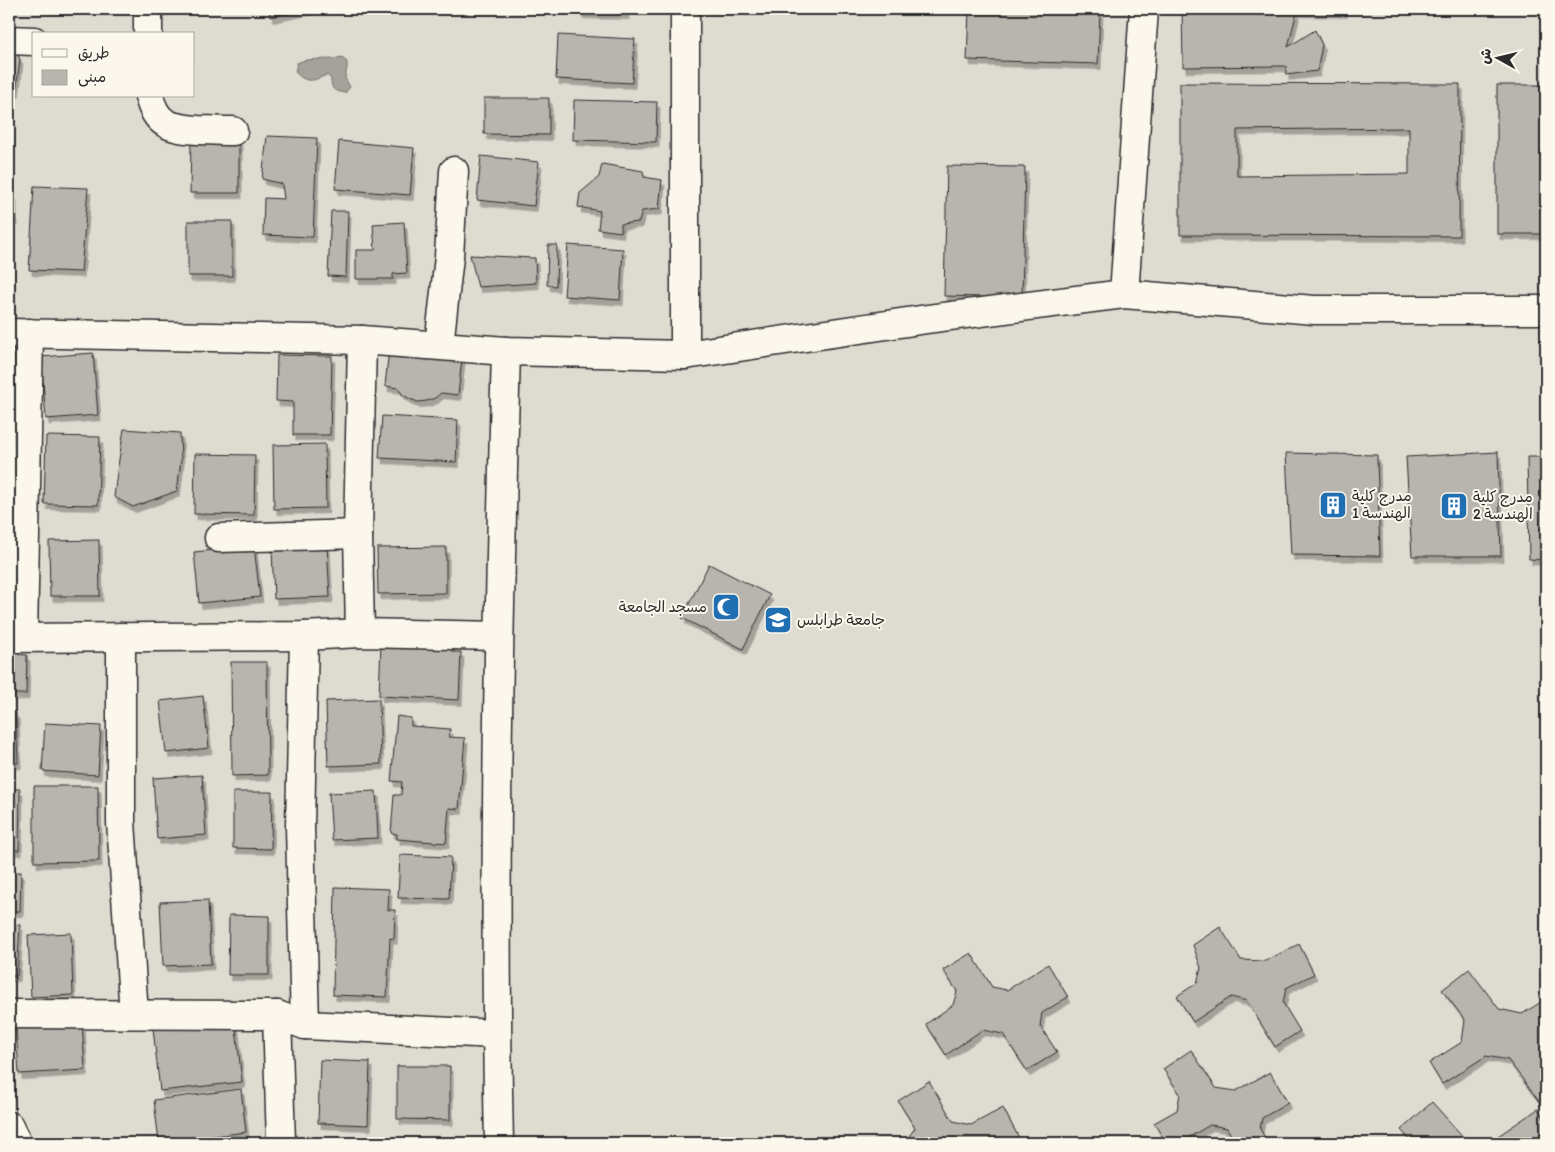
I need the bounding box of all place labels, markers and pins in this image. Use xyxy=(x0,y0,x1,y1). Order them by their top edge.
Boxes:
place label: مدرج كلية الهندسة 1 xyxy=(1352,487,1412,522)
place label: مدرج كلية الهندسة 2 xyxy=(1473,488,1533,523)
building icon: مدرج كلية الهندسة 1 xyxy=(1318,490,1348,520)
building icon: مدرج كلية الهندسة 2 xyxy=(1439,491,1469,521)
mosque icon: مسجد الجامعة xyxy=(711,592,741,622)
place label: مسجد الجامعة xyxy=(619,598,707,616)
school or university icon: جامعة طرابلس xyxy=(763,605,793,635)
place label: جامعة طرابلس xyxy=(797,611,885,629)

